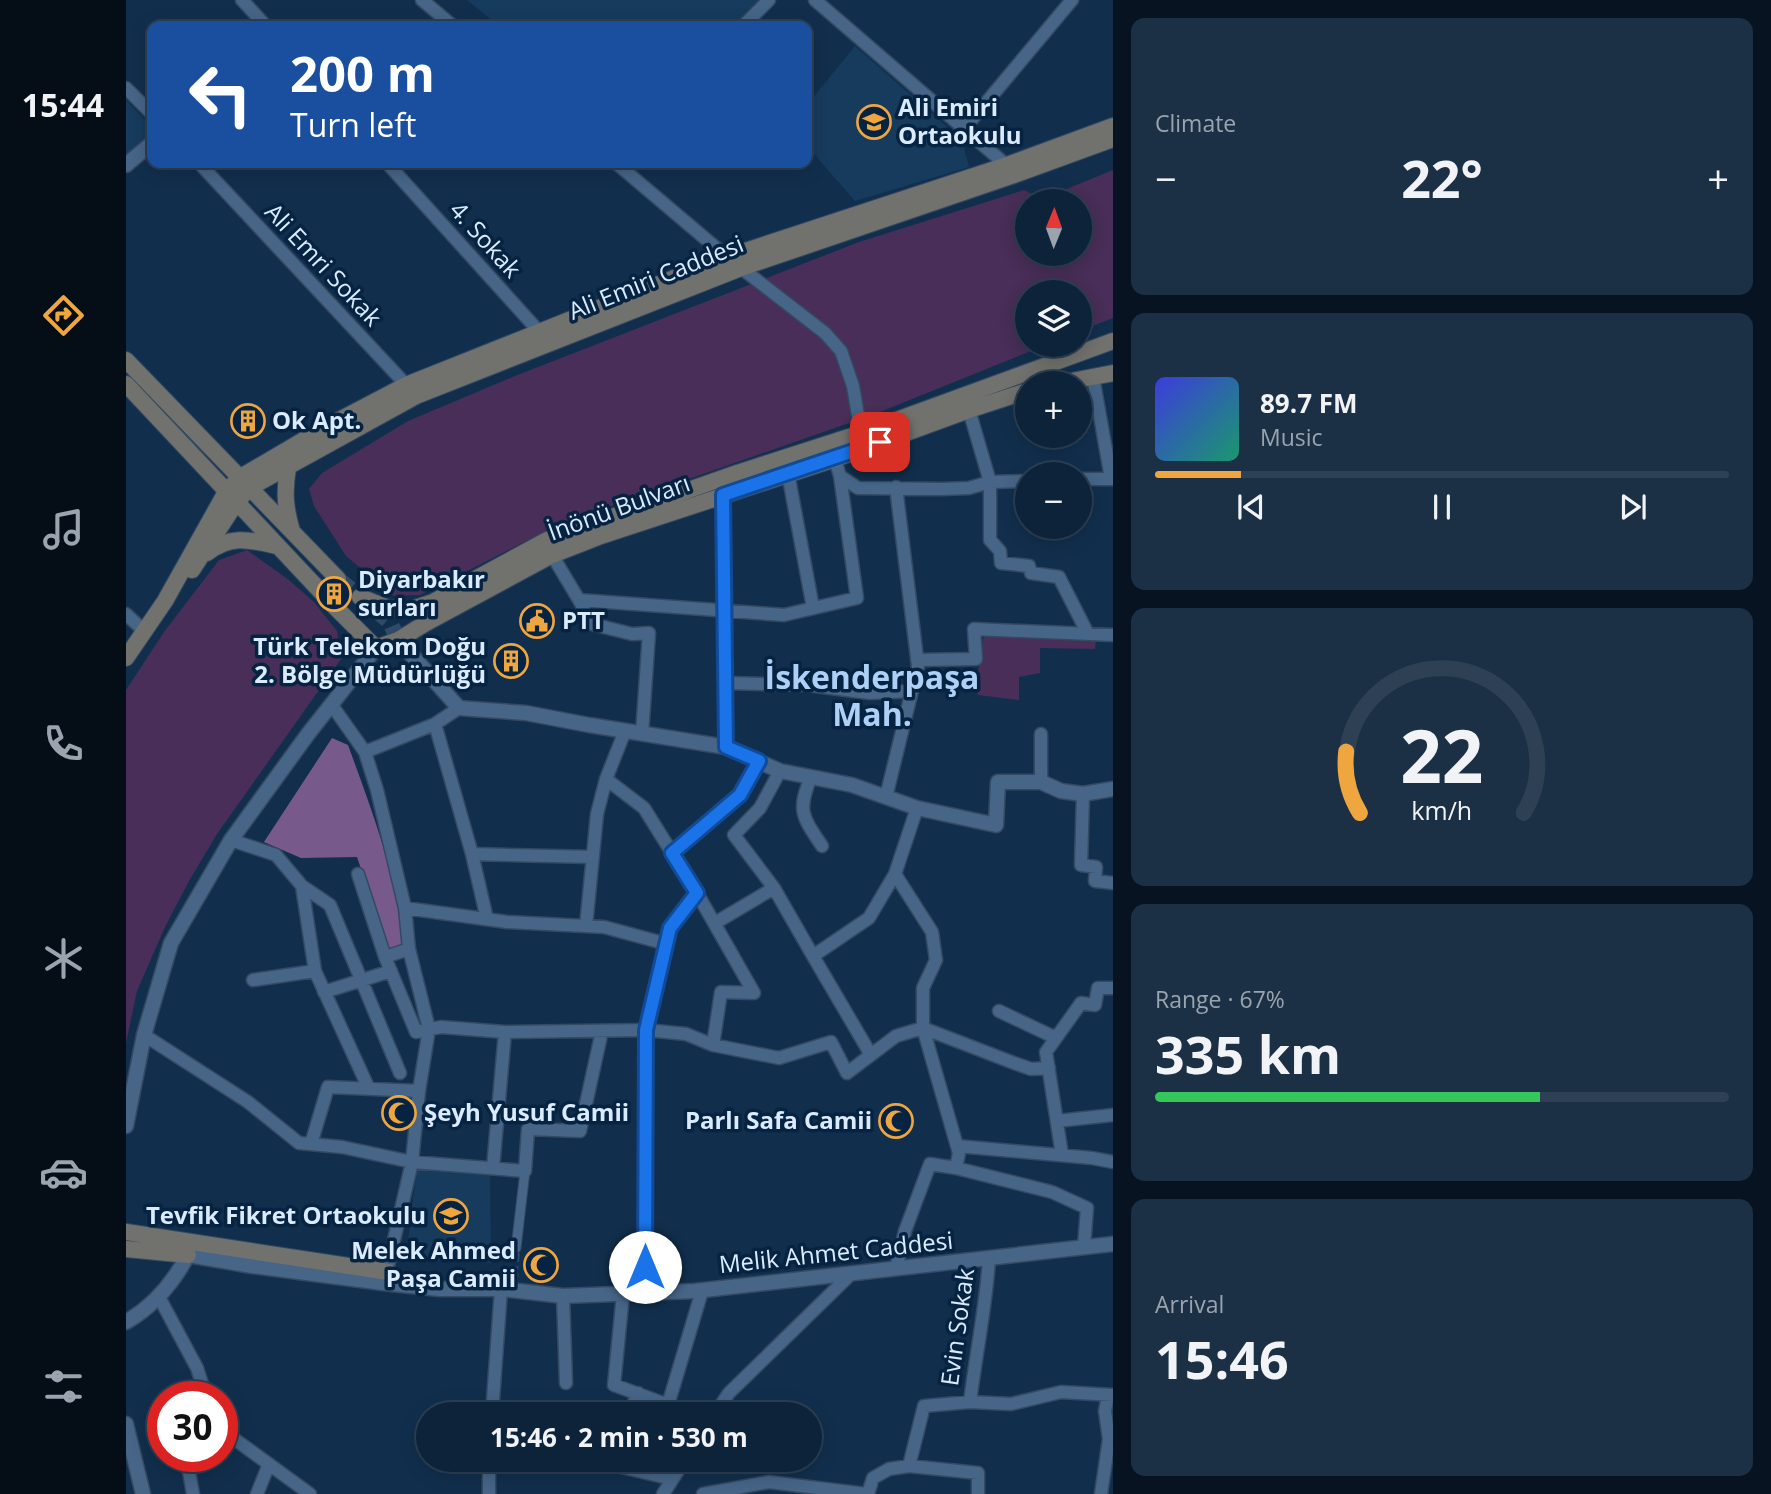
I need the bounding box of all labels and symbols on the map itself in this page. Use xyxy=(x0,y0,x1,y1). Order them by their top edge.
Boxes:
place label: Ali Emiri Ortaokulu xyxy=(898,90,1022,151)
school or university icon: Ali Emiri Ortaokulu xyxy=(855,103,893,141)
north arrow xyxy=(1015,189,1092,266)
street label: 4. Sokak xyxy=(443,194,530,285)
street label: Ali Emri Sokak xyxy=(258,195,390,333)
street label: Ali Emiri Caddesi xyxy=(563,226,748,327)
building icon: Ok Apt. xyxy=(229,402,267,440)
place label: Ok Apt. xyxy=(272,403,361,436)
pin xyxy=(850,412,910,472)
street label: İnönü Bulvarı xyxy=(543,466,694,548)
place label: Diyarbakır surları xyxy=(358,562,485,623)
building icon: Diyarbakır surları xyxy=(315,575,353,613)
public building icon: PTT xyxy=(518,602,556,640)
place label: PTT xyxy=(562,603,605,636)
place label: Türk Telekom Doğu 2. Bölge Müdürlüğü xyxy=(253,629,486,690)
building icon: Türk Telekom Doğu 2. Bölge Müdürlüğü xyxy=(492,642,530,680)
district label: İskenderpaşa Mah. xyxy=(765,655,979,735)
mosque icon: Şeyh Yusuf Camii xyxy=(380,1094,418,1132)
place label: Şeyh Yusuf Camii xyxy=(424,1095,629,1128)
mosque icon: Parlı Safa Camii xyxy=(877,1102,915,1140)
place label: Parlı Safa Camii xyxy=(685,1103,872,1136)
school or university icon: Tevfik Fikret Ortaokulu xyxy=(432,1197,470,1235)
place label: Tevfik Fikret Ortaokulu xyxy=(146,1198,426,1231)
street label: Melik Ahmet Caddesi xyxy=(717,1223,955,1280)
position arrow xyxy=(608,1230,682,1304)
place label: Melek Ahmed Paşa Camii xyxy=(351,1233,516,1294)
mosque icon: Melek Ahmed Paşa Camii xyxy=(522,1246,560,1284)
street label: Evin Sokak xyxy=(932,1265,981,1388)
speed limit sign: 30 xyxy=(147,1381,238,1472)

